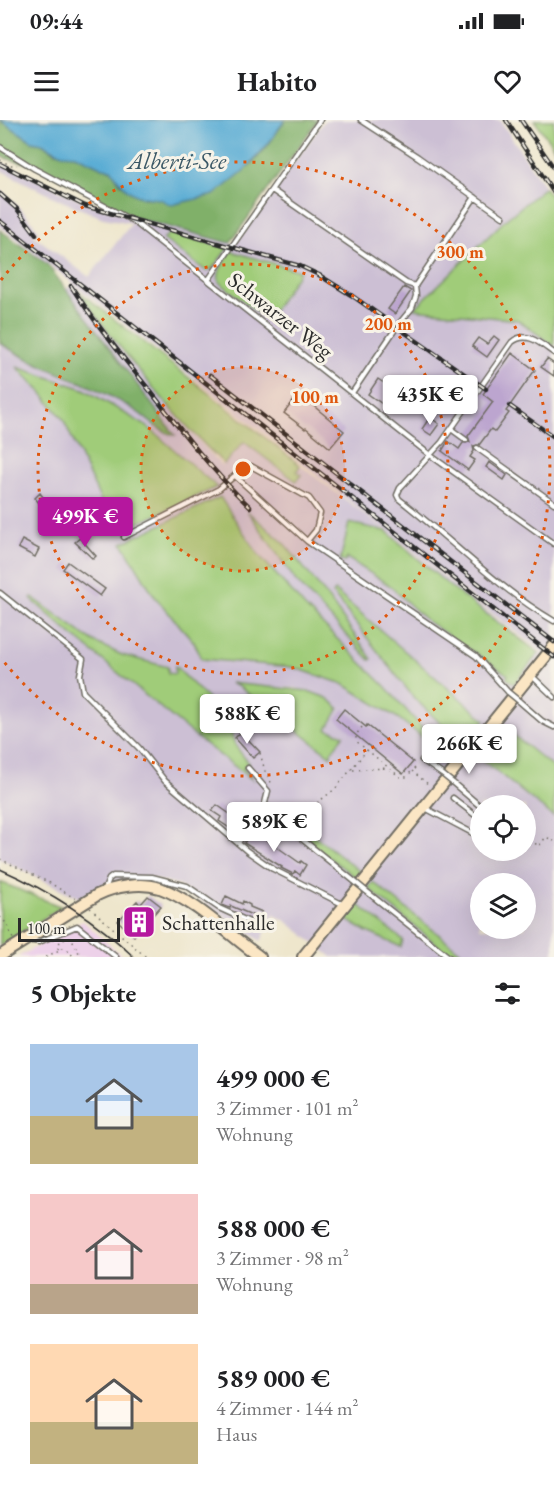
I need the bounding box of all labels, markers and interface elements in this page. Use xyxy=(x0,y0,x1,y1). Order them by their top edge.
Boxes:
text: 09:44 xyxy=(30,7,83,36)
text: Habito xyxy=(237,64,317,99)
icon: menu xyxy=(30,65,63,98)
icon: heart xyxy=(491,65,524,98)
water label: Alberti-See xyxy=(126,145,227,176)
text: 300 m xyxy=(436,240,484,263)
street label: Schwarzer Weg xyxy=(222,265,339,366)
text: 200 m xyxy=(364,312,412,335)
pin: 435K € xyxy=(381,375,479,426)
text: 435K € xyxy=(397,381,463,407)
text: 100 m xyxy=(291,385,339,408)
centre of rings xyxy=(233,459,253,479)
pin: 499K € xyxy=(36,497,134,548)
text: 499K € xyxy=(52,503,118,529)
pin: 588K € xyxy=(198,694,296,745)
text: 588K € xyxy=(214,700,280,726)
pin: 266K € xyxy=(420,724,518,775)
text: 266K € xyxy=(436,730,502,756)
map controls xyxy=(470,795,536,939)
button: locate xyxy=(470,795,536,861)
pin: 589K € xyxy=(225,802,323,853)
text: 589K € xyxy=(241,808,307,834)
button: layers xyxy=(470,873,536,939)
building icon: Schattenhalle xyxy=(121,904,157,940)
place label: Schattenhalle xyxy=(162,908,275,937)
scale bar xyxy=(18,915,120,942)
text: 100 m xyxy=(27,918,66,939)
text: 5 Objekte xyxy=(30,976,136,1010)
icon: filters xyxy=(491,977,524,1010)
text: 499 000 € xyxy=(216,1061,330,1095)
icon: home xyxy=(78,1068,150,1140)
text: 3 Zimmer · 101 m² xyxy=(216,1095,359,1121)
text: Wohnung xyxy=(216,1121,293,1147)
text: 588 000 € xyxy=(216,1211,330,1245)
icon: home xyxy=(78,1218,150,1290)
text: 3 Zimmer · 98 m² xyxy=(216,1245,349,1271)
text: Wohnung xyxy=(216,1271,293,1297)
text: 589 000 € xyxy=(216,1361,330,1395)
icon: home xyxy=(78,1368,150,1440)
text: 4 Zimmer · 144 m² xyxy=(216,1395,359,1421)
text: Haus xyxy=(216,1421,257,1447)

